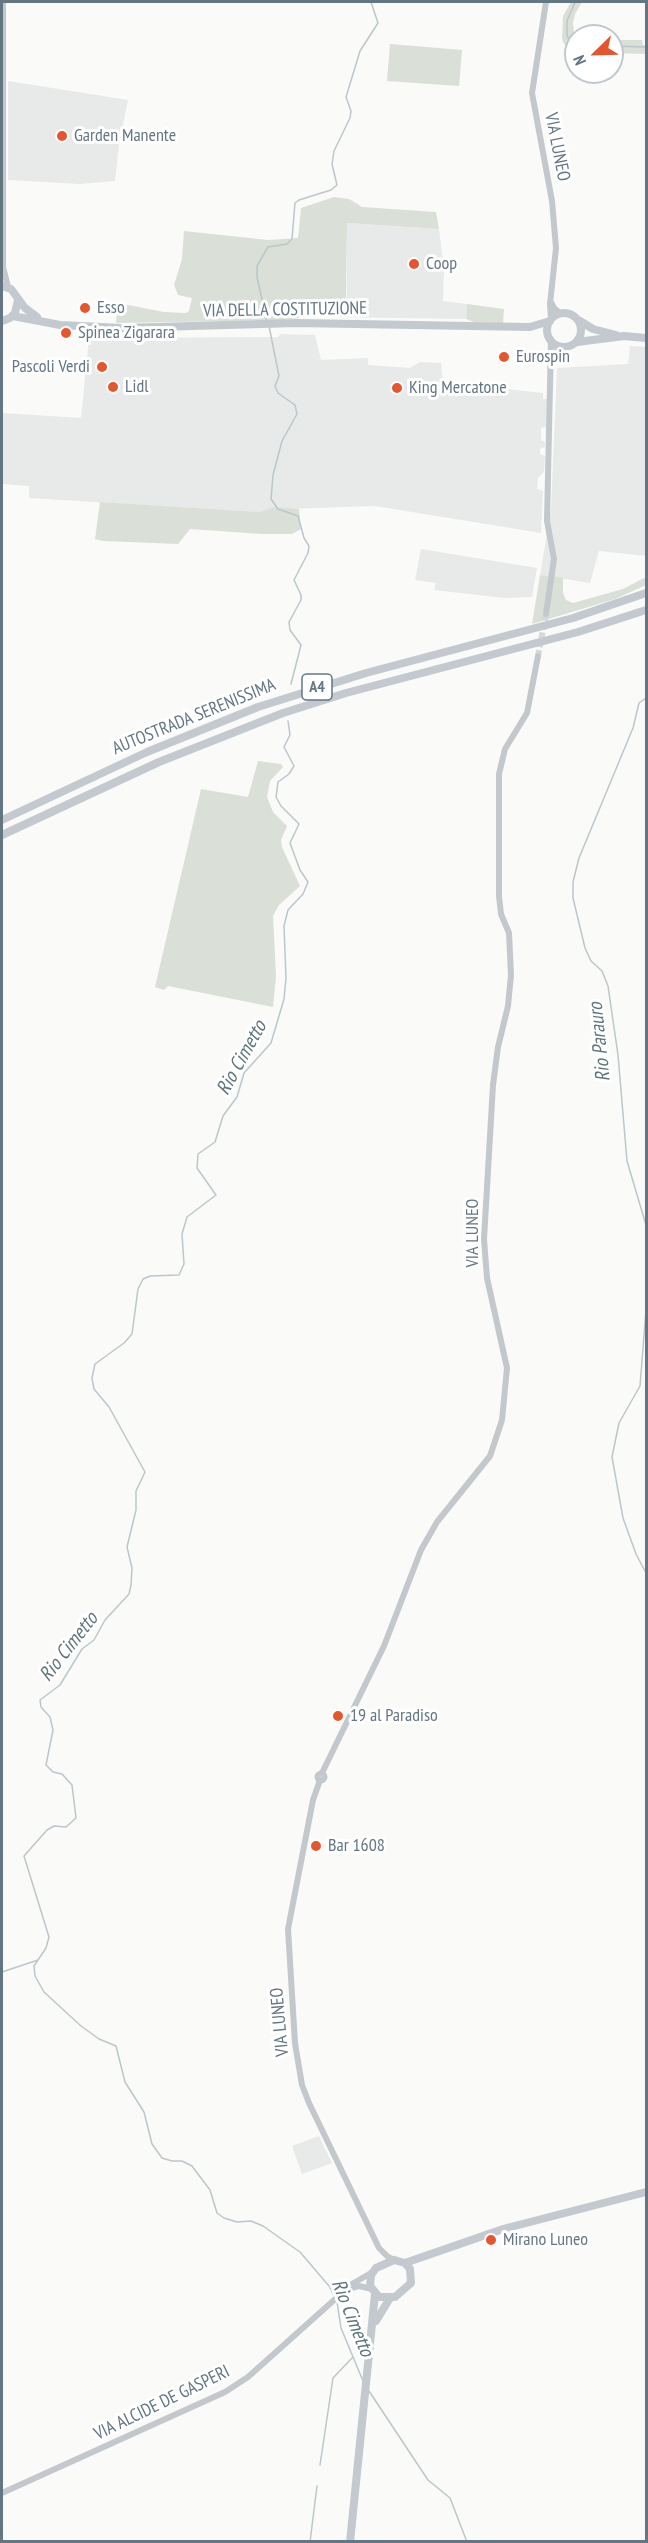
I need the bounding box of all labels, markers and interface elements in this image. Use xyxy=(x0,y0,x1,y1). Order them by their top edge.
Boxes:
north arrow xyxy=(564,24,624,84)
text: N xyxy=(568,52,590,68)
street label: VIA LUNEO xyxy=(540,111,574,183)
place label: Garden Manente xyxy=(74,125,176,147)
marker: Garden Manente xyxy=(55,129,69,143)
place label: Coop xyxy=(426,253,457,275)
marker: Coop xyxy=(407,257,421,271)
place label: Esso xyxy=(97,297,125,319)
street label: VIA DELLA COSTITUZIONE xyxy=(203,298,367,322)
marker: Esso xyxy=(78,301,92,315)
place label: Spinea Zigarara xyxy=(78,322,175,344)
marker: Spinea Zigarara xyxy=(59,326,73,340)
place label: Eurospin xyxy=(516,346,570,368)
marker: Eurospin xyxy=(497,350,511,364)
place label: Pascoli Verdi xyxy=(12,356,90,378)
marker: Pascoli Verdi xyxy=(95,360,109,374)
place label: Lidl xyxy=(125,376,148,398)
place label: King Mercatone xyxy=(409,377,507,399)
marker: Lidl xyxy=(106,380,120,394)
marker: King Mercatone xyxy=(390,381,404,395)
street label: AUTOSTRADA SERENISSIMA xyxy=(109,674,279,760)
road number: A4 xyxy=(302,674,332,700)
water label: Rio Parauro xyxy=(584,1001,616,1083)
water label: Rio Cimetto xyxy=(212,1017,272,1099)
street label: VIA LUNEO xyxy=(462,1199,484,1267)
water label: Rio Cimetto xyxy=(35,1608,103,1686)
place label: 19 al Paradiso xyxy=(350,1705,438,1727)
marker: 19 al Paradiso xyxy=(331,1709,345,1723)
place label: Bar 1608 xyxy=(328,1835,385,1857)
marker: Bar 1608 xyxy=(309,1839,323,1853)
street label: VIA LUNEO xyxy=(266,1987,294,2057)
place label: Mirano Luneo xyxy=(503,2229,588,2251)
marker: Mirano Luneo xyxy=(484,2233,498,2247)
water label: Rio Cimetto xyxy=(326,2276,378,2360)
street label: VIA ALCIDE DE GASPERI xyxy=(91,2361,233,2445)

